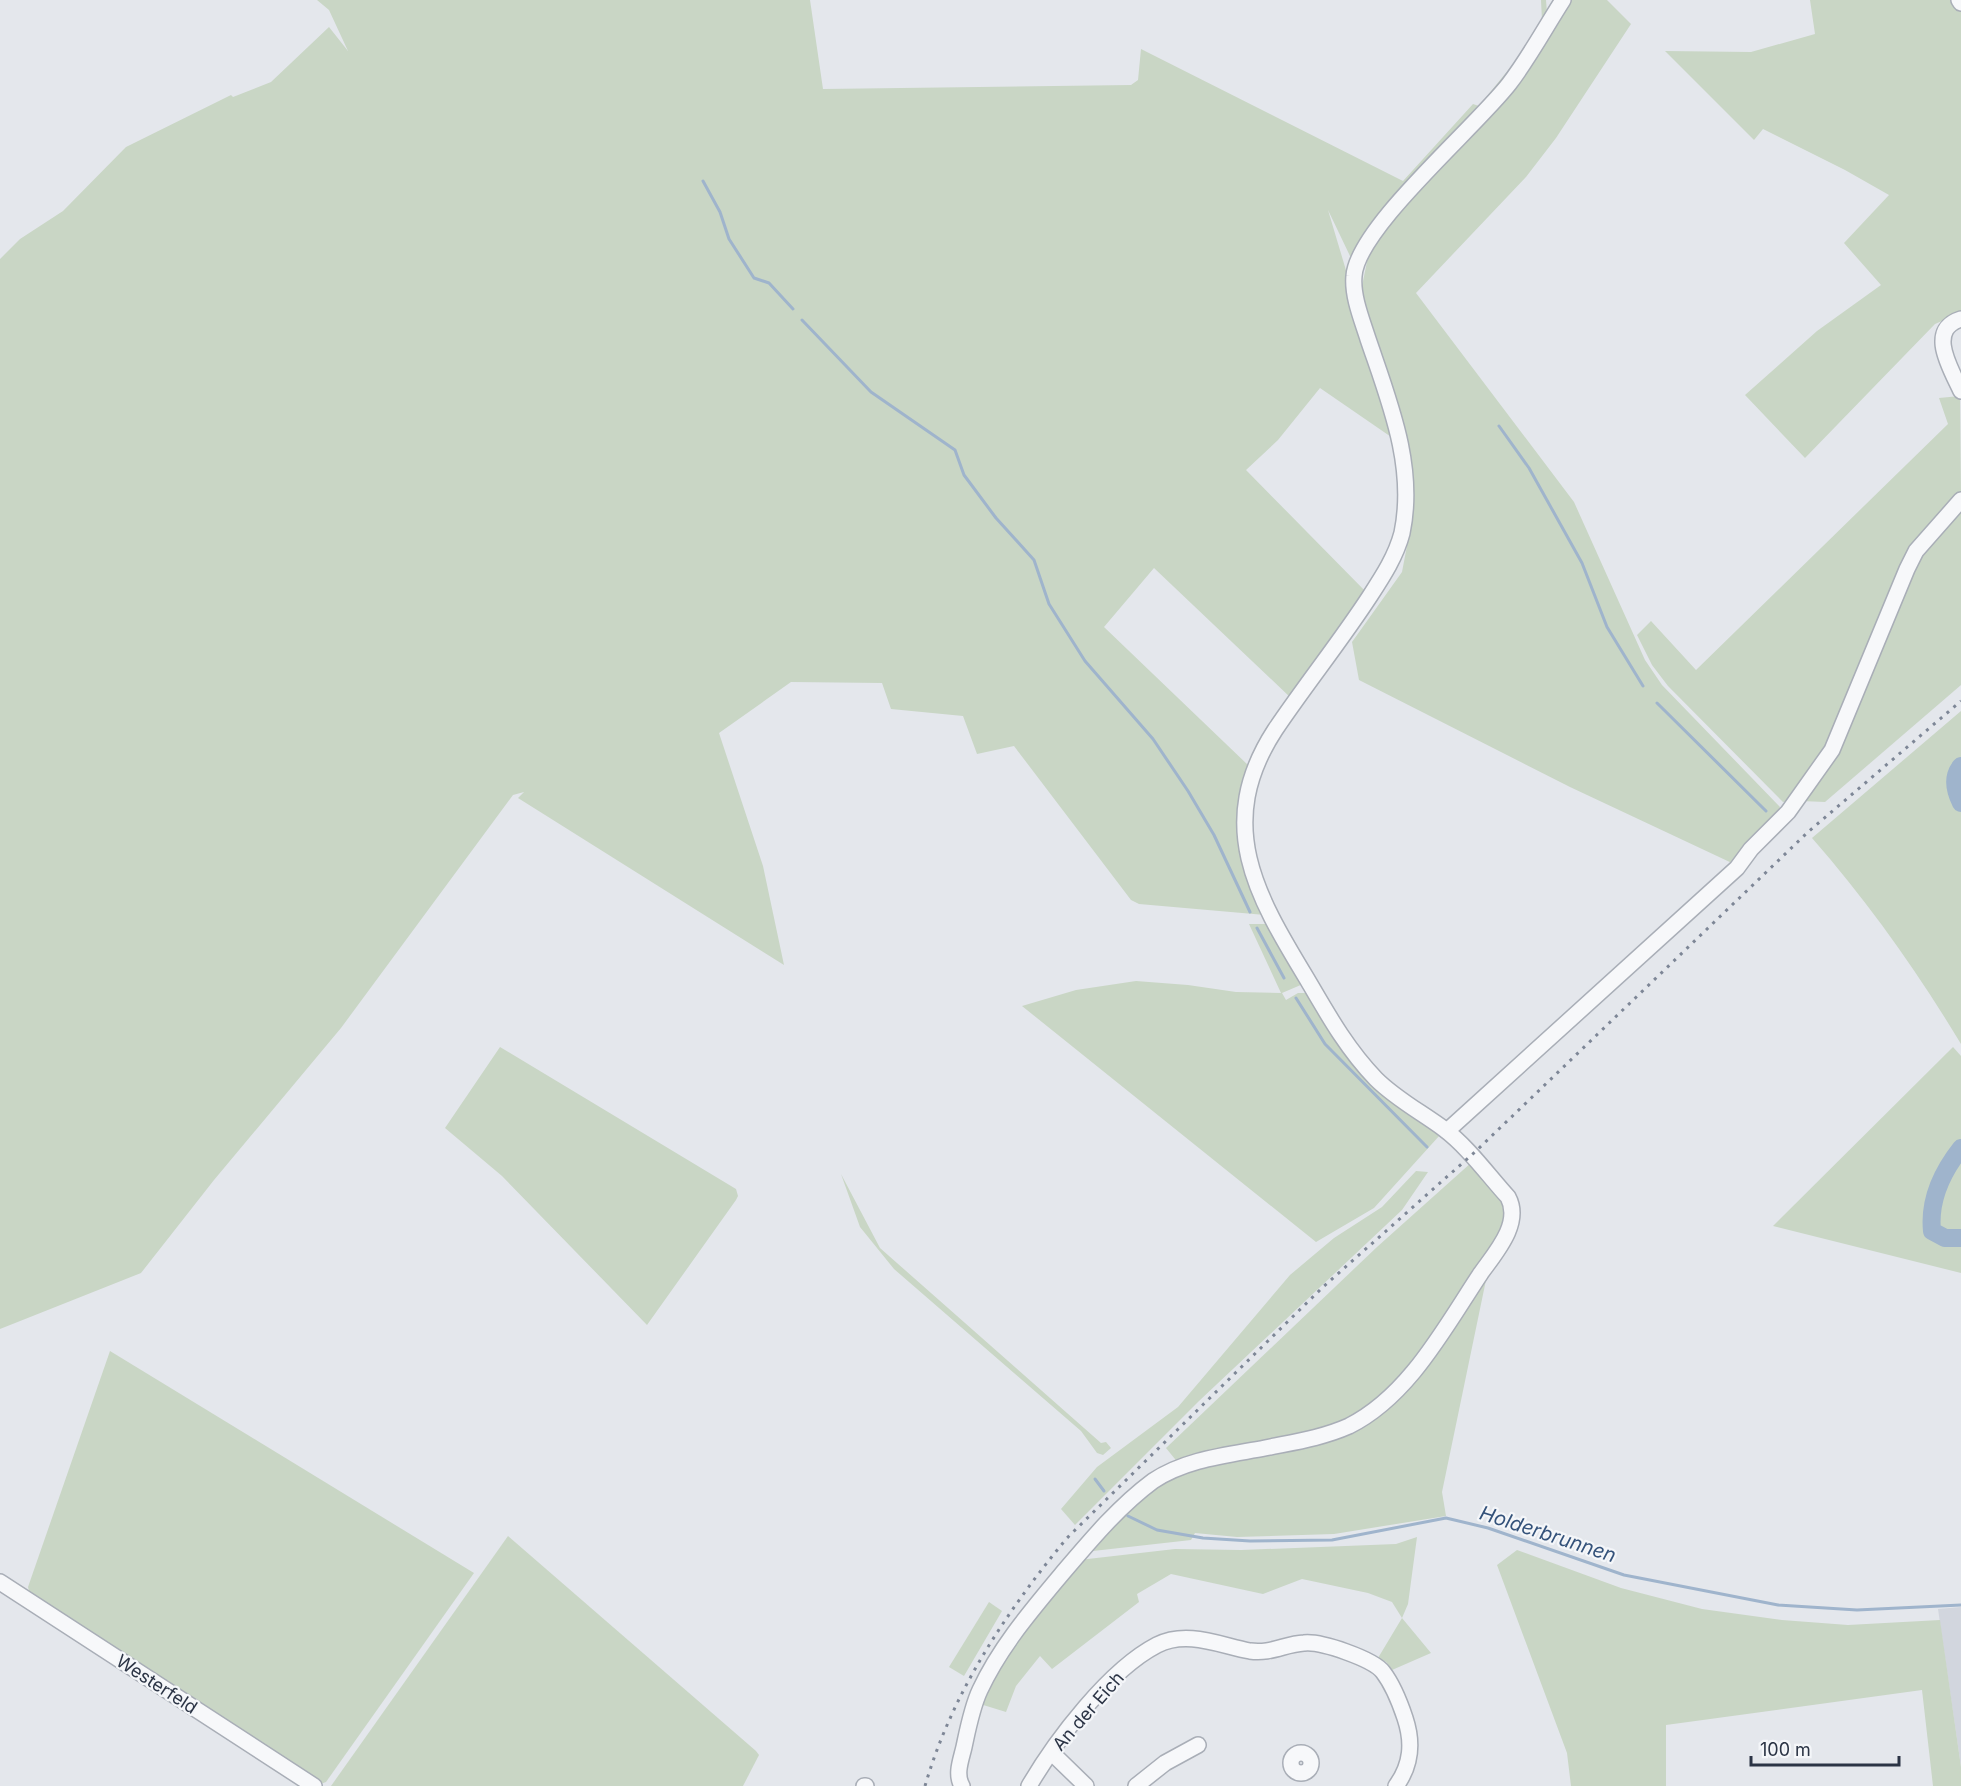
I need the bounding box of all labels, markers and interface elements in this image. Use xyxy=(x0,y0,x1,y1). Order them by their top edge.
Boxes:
water label: Holderbrunnen xyxy=(1477,1501,1619,1567)
street label: Westerfeld xyxy=(113,1650,201,1718)
street label: An der Eich xyxy=(1048,1667,1128,1755)
scale bar xyxy=(1751,1729,1900,1767)
text: 100 m xyxy=(1760,1739,1811,1760)

